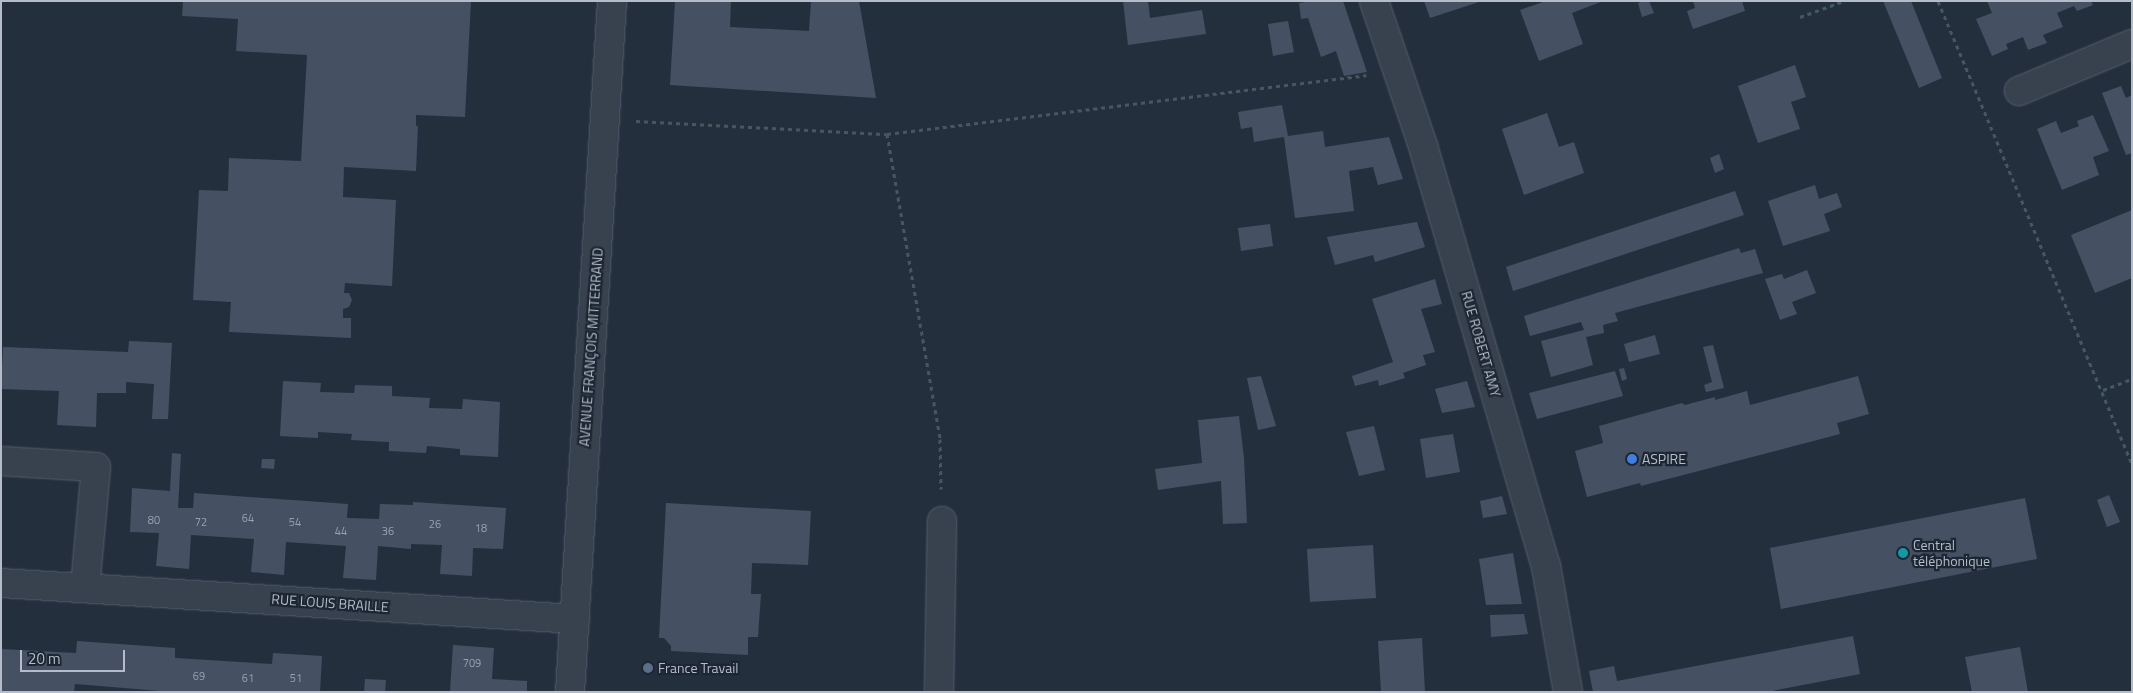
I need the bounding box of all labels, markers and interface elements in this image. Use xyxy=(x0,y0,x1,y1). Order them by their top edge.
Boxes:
street label: AVENUE FRANÇOIS MITTERRAND xyxy=(576,247,606,447)
street label: RUE ROBERT AMY xyxy=(1458,289,1504,399)
place label: ASPIRE xyxy=(1642,451,1686,467)
marker: ASPIRE xyxy=(1626,453,1638,465)
house number: 64 xyxy=(242,511,254,525)
house number: 80 xyxy=(148,513,160,527)
house number: 72 xyxy=(195,515,207,529)
house number: 54 xyxy=(289,515,301,529)
house number: 26 xyxy=(429,517,441,531)
house number: 18 xyxy=(475,521,487,535)
house number: 44 xyxy=(335,524,347,538)
house number: 36 xyxy=(382,524,394,538)
place label: Central téléphonique xyxy=(1913,537,1990,570)
marker: Central téléphonique xyxy=(1897,547,1909,559)
street label: RUE LOUIS BRAILLE xyxy=(271,591,389,615)
scale bar xyxy=(22,640,128,672)
text: 20 m xyxy=(28,647,61,670)
house number: 709 xyxy=(463,656,481,670)
place label: France Travail xyxy=(658,660,738,676)
marker: France Travail xyxy=(642,662,654,674)
house number: 69 xyxy=(193,669,205,683)
house number: 61 xyxy=(242,671,254,685)
house number: 51 xyxy=(290,671,302,685)

